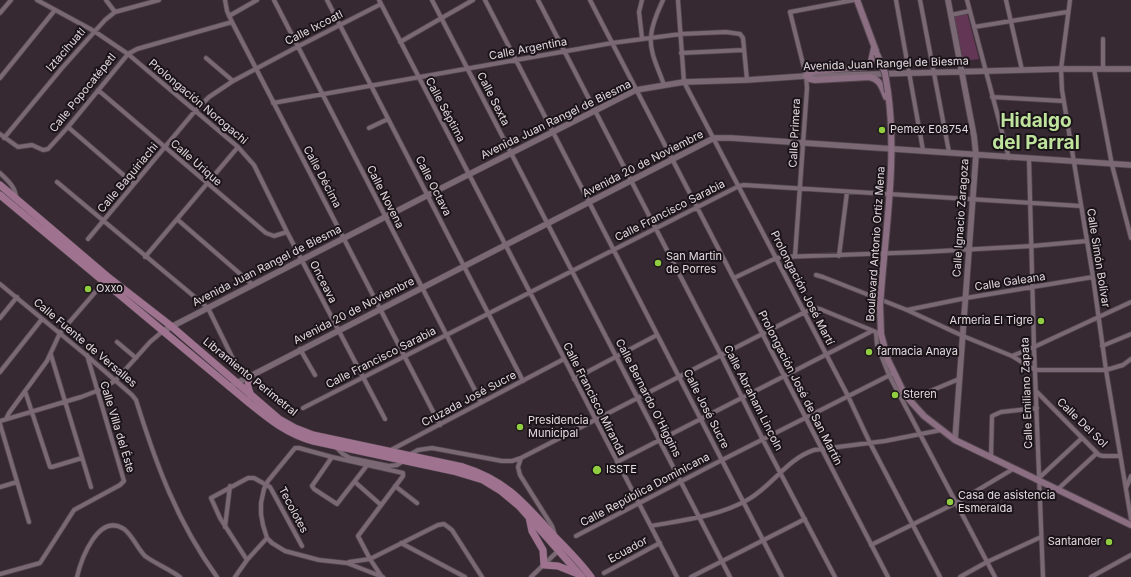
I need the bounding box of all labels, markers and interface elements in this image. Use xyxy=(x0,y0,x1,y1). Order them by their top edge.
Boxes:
street label: Calle Ixcoatl xyxy=(283,8,345,48)
street label: Iztacihuatl xyxy=(44,26,88,74)
street label: Calle Argentina xyxy=(488,35,568,63)
street label: Calle Popocatépetl xyxy=(47,51,119,135)
street label: Avenida Juan Rangel de Biesma xyxy=(803,55,969,73)
street label: Prolongación Norogachi xyxy=(146,57,250,147)
street label: Calle Sexta xyxy=(474,70,512,128)
street label: Calle Séptima xyxy=(422,75,468,145)
street label: Avenida Juan Rangel de Biesma xyxy=(479,78,633,162)
street label: Calle Primera xyxy=(787,98,803,168)
district label: Hidalgo del Parral xyxy=(992,110,1080,154)
place label: Pemex E08754 xyxy=(890,123,969,137)
marker: Pemex E08754 xyxy=(877,125,887,135)
street label: Avenida 20 de Noviembre xyxy=(580,128,706,200)
street label: Calle Urique xyxy=(168,137,224,189)
street label: Calle Baquiriachi xyxy=(95,140,161,216)
street label: Calle Décima xyxy=(300,144,344,210)
street label: Calle Octava xyxy=(412,154,454,218)
street label: Calle Ignacio Zaragoza xyxy=(950,158,972,278)
street label: Calle Novena xyxy=(364,163,406,231)
street label: Boulevard Antonio Ortiz Mena xyxy=(864,166,888,322)
street label: Calle Francisco Sarabia xyxy=(613,177,727,245)
street label: Calle Simón Bolívar xyxy=(1084,208,1112,308)
street label: Avenida Juan Rangel de Biesma xyxy=(190,223,344,309)
street label: Prolongación José Martí xyxy=(767,229,837,347)
place label: San Martin de Porres xyxy=(666,250,722,276)
street label: Onceava xyxy=(307,258,339,306)
marker: San Martin de Porres xyxy=(653,258,663,268)
street label: Calle Galeana xyxy=(974,270,1046,294)
street label: Avenida 20 de Noviembre xyxy=(291,275,417,347)
place label: Oxxo xyxy=(96,282,123,296)
marker: Oxxo xyxy=(83,284,93,294)
street label: Calle Fuente de Versalles xyxy=(31,296,139,390)
street label: Prolongación José de San Martín xyxy=(755,308,845,468)
place label: Armeria El Tigre xyxy=(950,314,1033,328)
marker: Armeria El Tigre xyxy=(1036,316,1046,326)
street label: Calle Francisco Sarabia xyxy=(324,324,438,392)
street label: Libramiento Perimetral xyxy=(200,335,300,419)
street label: Calle Bernardo O'Higgins xyxy=(612,337,684,459)
street label: Calle Emiliano Zapata xyxy=(1018,337,1036,449)
street label: Calle Francisco Miranda xyxy=(560,340,628,458)
street label: Calle Abraham Lincoln xyxy=(721,343,785,453)
place label: farmacia Anaya xyxy=(877,345,958,359)
marker: farmacia Anaya xyxy=(864,347,874,357)
street label: Calle José Sucre xyxy=(680,367,732,451)
street label: Cruzada José Sucre xyxy=(419,368,519,430)
street label: Calle Villa del Éste xyxy=(97,380,137,474)
place label: Steren xyxy=(903,388,937,402)
marker: Steren xyxy=(890,390,900,400)
street label: Calle Del Sol xyxy=(1054,396,1110,450)
place label: Presidencia Municipal xyxy=(528,414,589,440)
marker: Presidencia Municipal xyxy=(515,422,525,432)
street label: Calle República Dominicana xyxy=(578,450,712,530)
place label: ISSTE xyxy=(606,463,637,477)
marker: ISSTE xyxy=(591,464,603,476)
street label: Tecolotes xyxy=(275,485,311,535)
place label: Casa de asistencia Esmeralda xyxy=(958,489,1056,515)
marker: Casa de asistencia Esmeralda xyxy=(945,497,955,507)
street label: Ecuador xyxy=(606,534,650,566)
place label: Santander xyxy=(1048,535,1101,549)
marker: Santander xyxy=(1104,537,1114,547)

